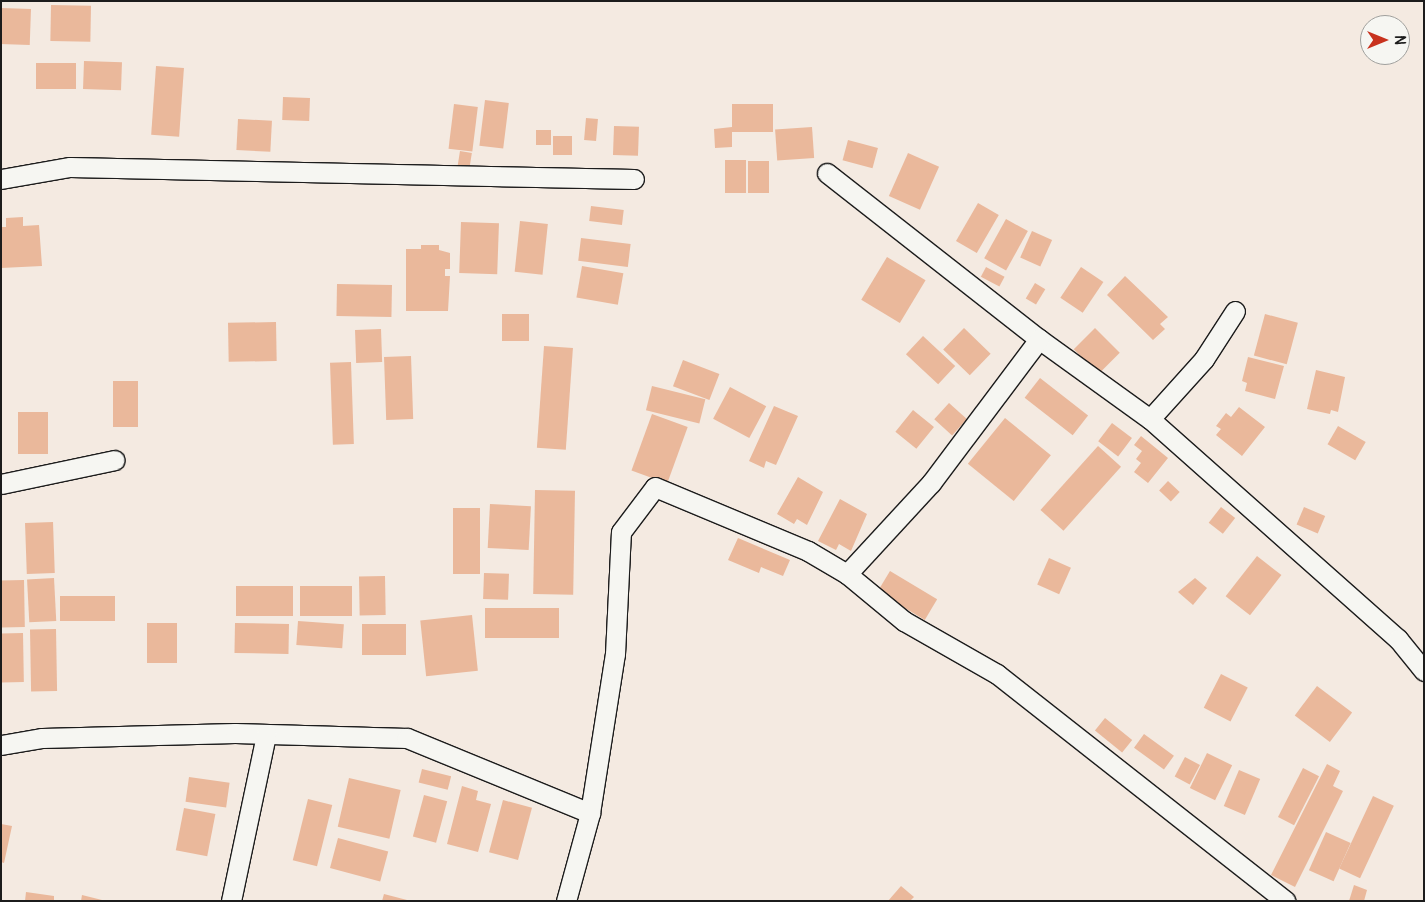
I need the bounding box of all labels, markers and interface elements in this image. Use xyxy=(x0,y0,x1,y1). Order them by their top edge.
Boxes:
north arrow xyxy=(1360,15,1410,65)
text: N xyxy=(1391,35,1408,45)

